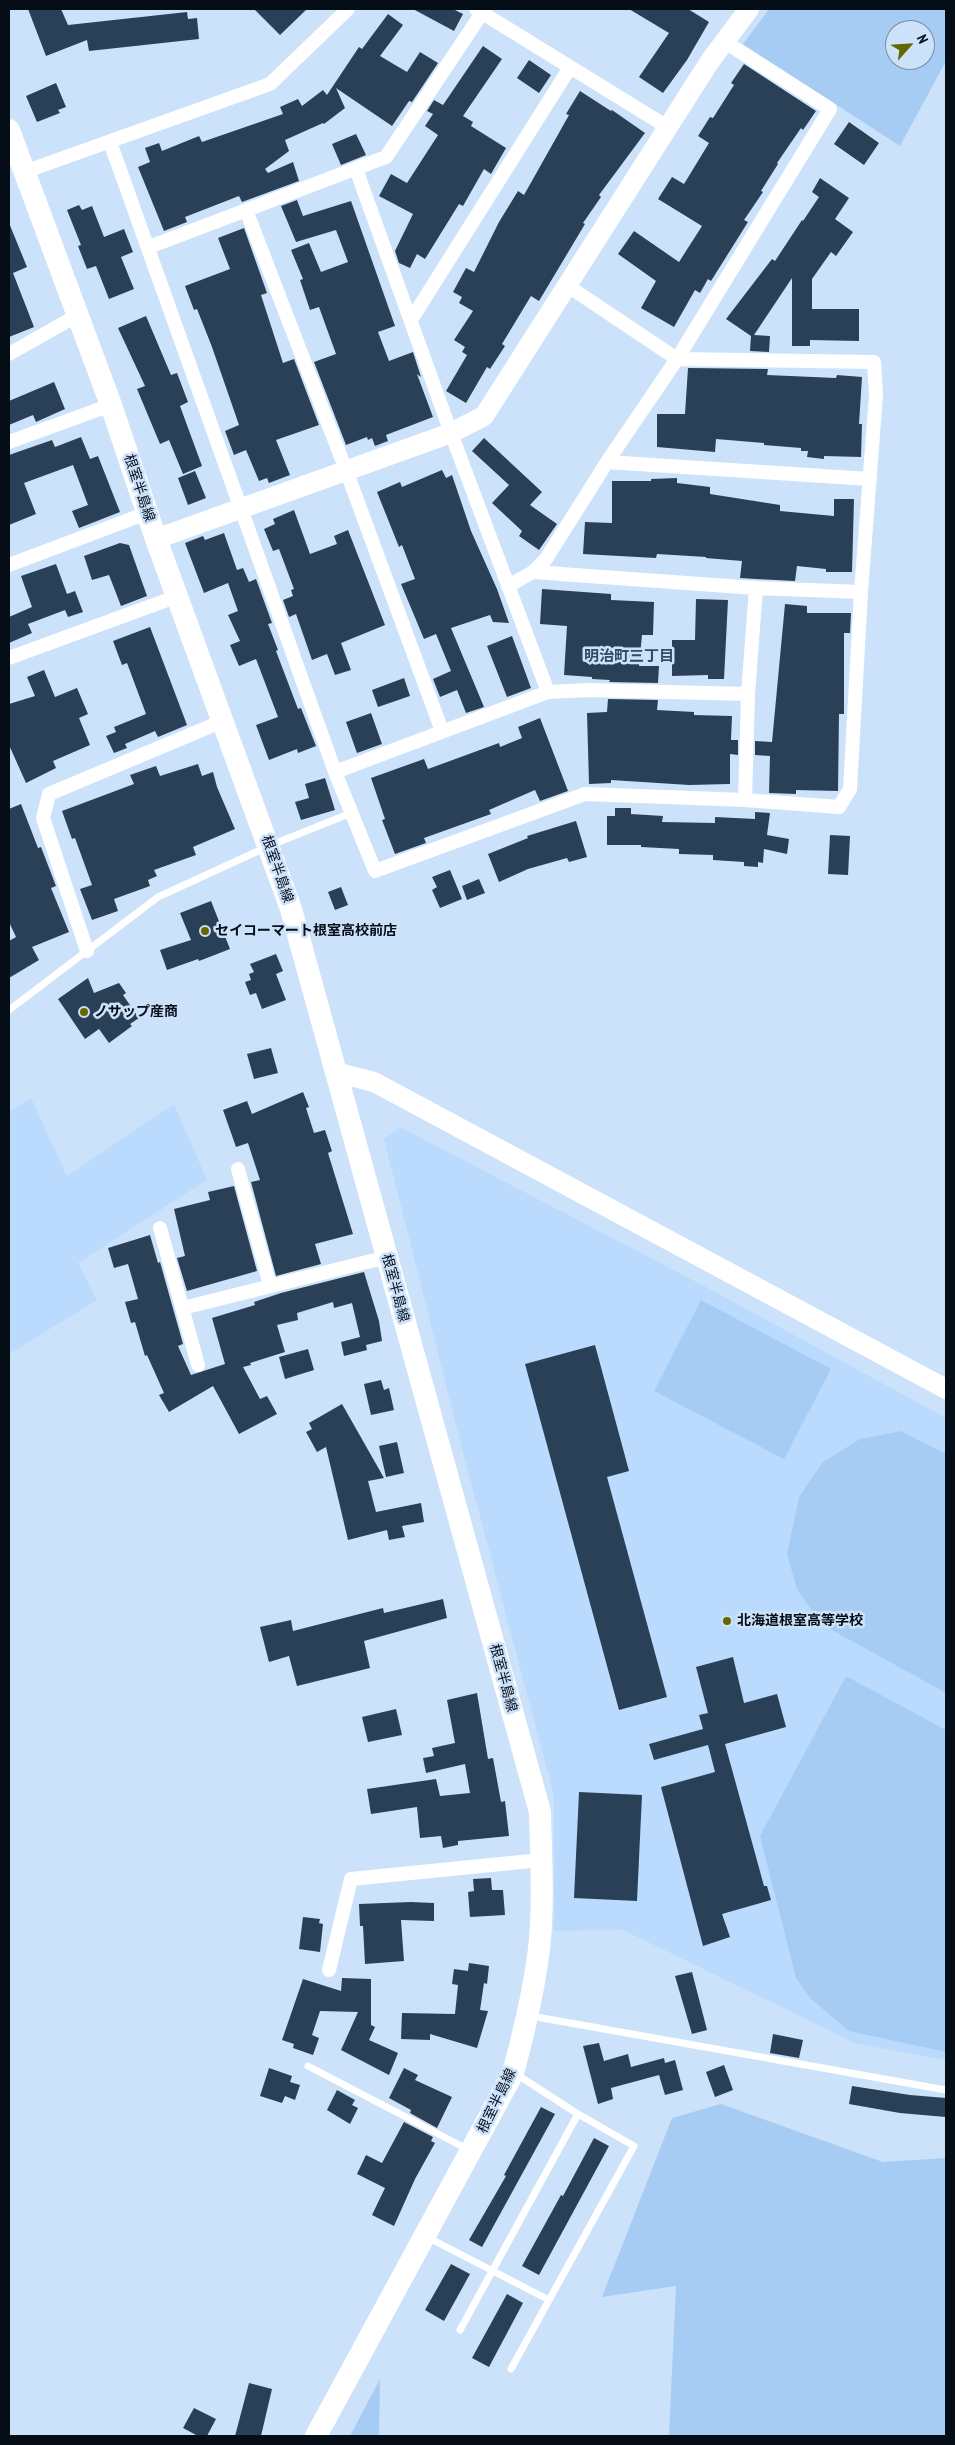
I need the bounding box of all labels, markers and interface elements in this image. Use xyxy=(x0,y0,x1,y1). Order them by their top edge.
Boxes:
north arrow xyxy=(885,20,935,70)
text: N xyxy=(913,32,932,46)
street label: 根室半島線 xyxy=(120,452,158,524)
district label: 明治町三丁目 xyxy=(584,648,674,666)
street label: 根室半島線 xyxy=(258,833,296,905)
place label: セイコーマート根室高校前店 xyxy=(215,923,397,939)
marker: セイコーマート根室高校前店 xyxy=(199,925,211,937)
place label: ノサップ産商 xyxy=(94,1004,178,1020)
marker: ノサップ産商 xyxy=(78,1006,90,1018)
street label: 根室半島線 xyxy=(378,1252,412,1324)
place label: 北海道根室高等学校 xyxy=(737,1613,863,1629)
marker: 北海道根室高等学校 xyxy=(721,1615,733,1627)
street label: 根室半島線 xyxy=(486,1642,520,1714)
street label: 根室半島線 xyxy=(474,2066,520,2136)

